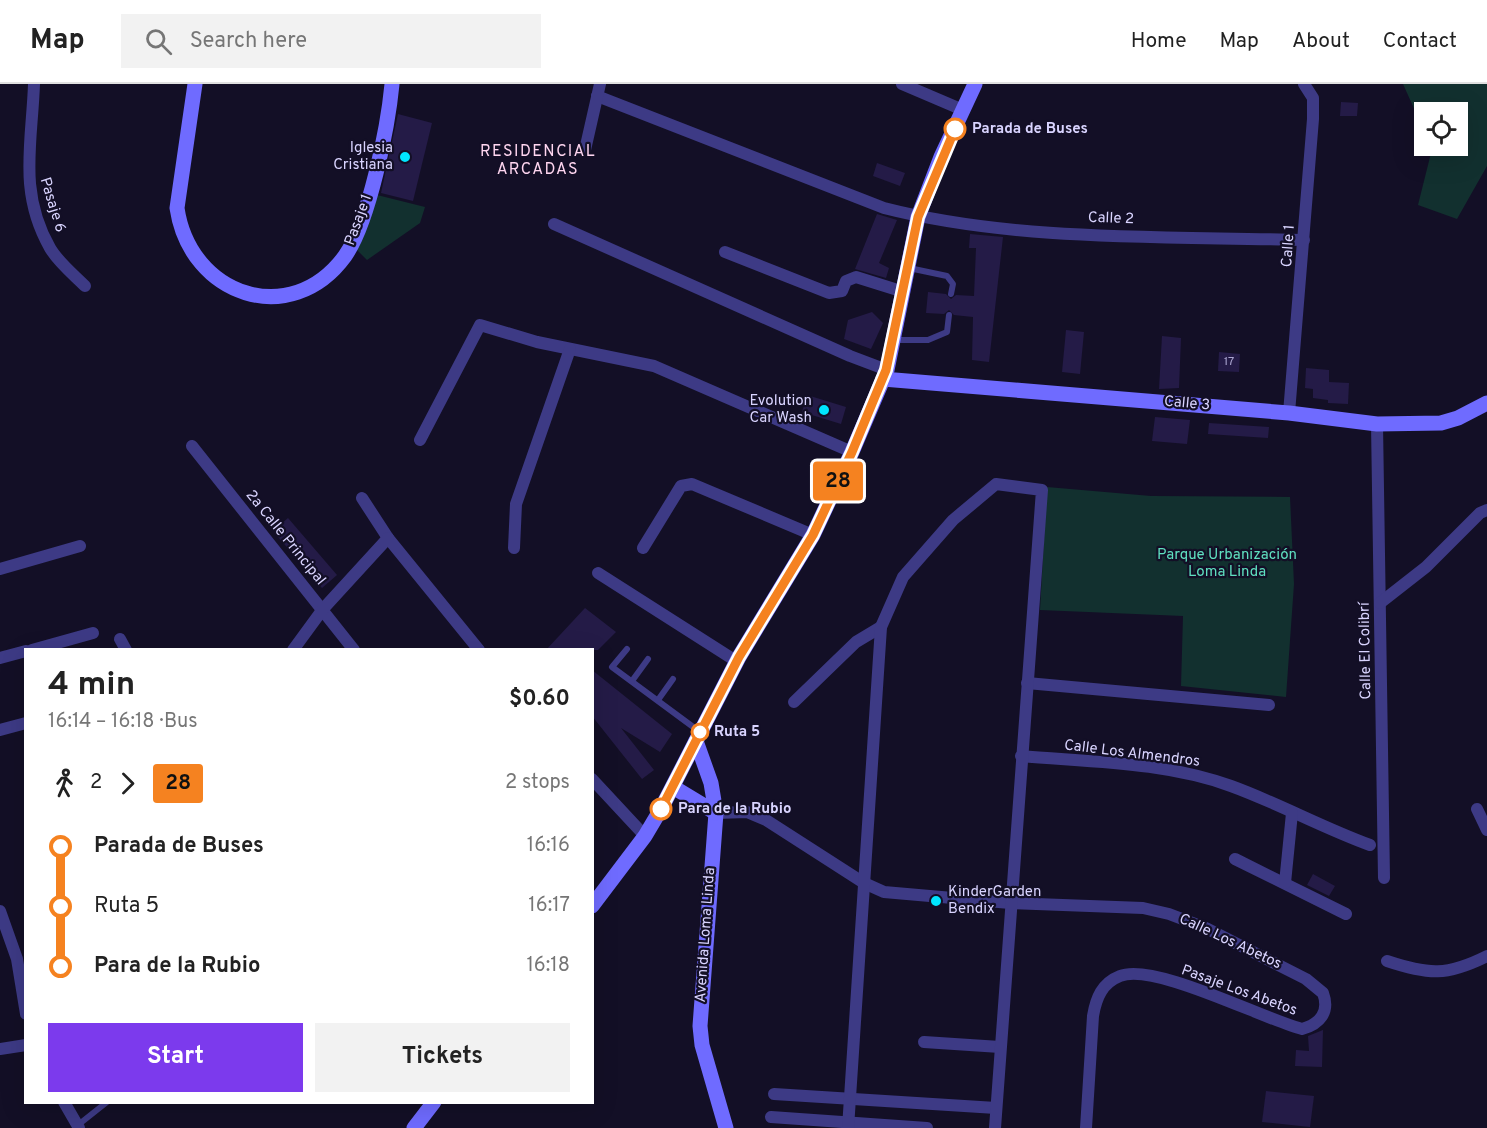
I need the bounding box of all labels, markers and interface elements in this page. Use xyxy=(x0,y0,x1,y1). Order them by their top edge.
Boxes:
search box xyxy=(121,14,541,68)
text: Map xyxy=(30,23,85,59)
icon: search xyxy=(142,25,175,58)
text: Search here xyxy=(190,28,307,55)
text: Home xyxy=(1131,28,1187,55)
text: Map xyxy=(1220,28,1259,55)
text: About xyxy=(1292,28,1350,55)
text: Contact xyxy=(1383,28,1457,55)
map controls xyxy=(1414,102,1468,156)
button: locate xyxy=(1414,102,1468,156)
marker: Parada de Buses xyxy=(944,118,966,140)
place label: Parada de Buses xyxy=(972,120,1088,139)
place label: Iglesia Cristiana xyxy=(333,139,393,175)
district label: RESIDENCIAL ARCADAS xyxy=(480,142,596,180)
marker: Iglesia Cristiana xyxy=(398,150,412,164)
street label: Pasaje 6 xyxy=(35,175,69,235)
street label: Pasaje 1 xyxy=(341,192,377,248)
street label: Calle 2 xyxy=(1088,209,1134,229)
street label: Calle 1 xyxy=(1278,224,1300,268)
house number: 17 xyxy=(1224,354,1234,370)
place label: Evolution Car Wash xyxy=(750,392,812,428)
street label: Calle 3 xyxy=(1163,393,1211,415)
marker: Evolution Car Wash xyxy=(817,403,831,417)
line badge: 28 xyxy=(811,462,865,500)
text: 28 xyxy=(825,468,851,495)
street label: 2a Calle Principal xyxy=(241,486,329,590)
park label: Parque Urbanización Loma Linda xyxy=(1157,546,1297,582)
street label: Calle El Colibrí xyxy=(1356,601,1376,700)
text: 4 min xyxy=(48,665,135,707)
text: $0.60 xyxy=(509,686,570,713)
text: 16:14 – 16:18 · Bus xyxy=(48,709,198,735)
marker: Ruta 5 xyxy=(691,723,709,741)
place label: Ruta 5 xyxy=(714,723,760,742)
street label: Calle Los Almendros xyxy=(1063,736,1201,772)
icon: walk xyxy=(48,767,81,800)
icon: forward xyxy=(111,767,144,800)
text: 2 xyxy=(90,770,102,796)
text: 28 xyxy=(165,770,191,797)
text: 2 stops xyxy=(505,770,570,796)
marker: Para de la Rubio xyxy=(650,798,672,820)
place label: Para de la Rubio xyxy=(678,800,791,819)
text: Parada de Buses xyxy=(94,833,264,860)
text: 16:16 xyxy=(527,833,570,859)
street label: Avenida Loma Linda xyxy=(692,867,720,1003)
place label: KinderGarden Bendix xyxy=(948,883,1042,919)
text: Ruta 5 xyxy=(94,893,159,920)
text: 16:17 xyxy=(528,893,570,919)
marker: KinderGarden Bendix xyxy=(929,894,943,908)
street label: Calle Los Abetos xyxy=(1176,910,1284,974)
text: Para de la Rubio xyxy=(94,953,260,980)
text: 16:18 xyxy=(526,953,570,979)
street label: Pasaje Los Abetos xyxy=(1179,961,1299,1021)
button: Start xyxy=(48,1023,303,1092)
button: Tickets xyxy=(315,1023,570,1092)

